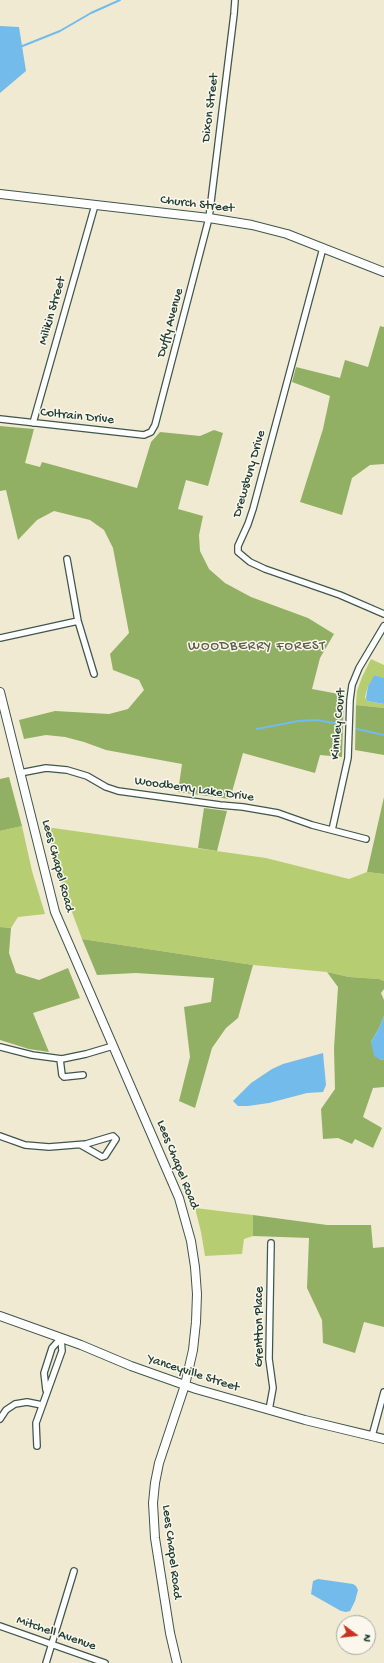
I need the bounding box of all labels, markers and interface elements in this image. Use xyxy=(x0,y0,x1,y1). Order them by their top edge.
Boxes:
street label: Dixon Street xyxy=(199,73,223,143)
street label: Church Street xyxy=(159,193,235,217)
street label: Milikin Street xyxy=(36,275,70,347)
street label: Duffy Avenue xyxy=(154,287,188,359)
street label: Coltrain Drive xyxy=(39,405,115,429)
street label: Drewsbury Drive xyxy=(230,429,270,519)
district label: WOODBERRY FOREST xyxy=(188,639,326,655)
street label: Kinnley Court xyxy=(328,688,350,760)
street label: Woodberry Lake Drive xyxy=(133,774,255,806)
street label: Lees Chapel Road xyxy=(37,818,77,914)
street label: Lees Chapel Road xyxy=(152,1118,202,1212)
street label: Grentton Place xyxy=(252,1287,268,1367)
street label: Yanceyville Street xyxy=(145,1352,241,1396)
street label: Lees Chapel Road xyxy=(157,1504,185,1600)
street label: Mitchell Avenue xyxy=(14,1613,98,1655)
north arrow xyxy=(336,1615,376,1655)
text: N xyxy=(360,1633,373,1643)

